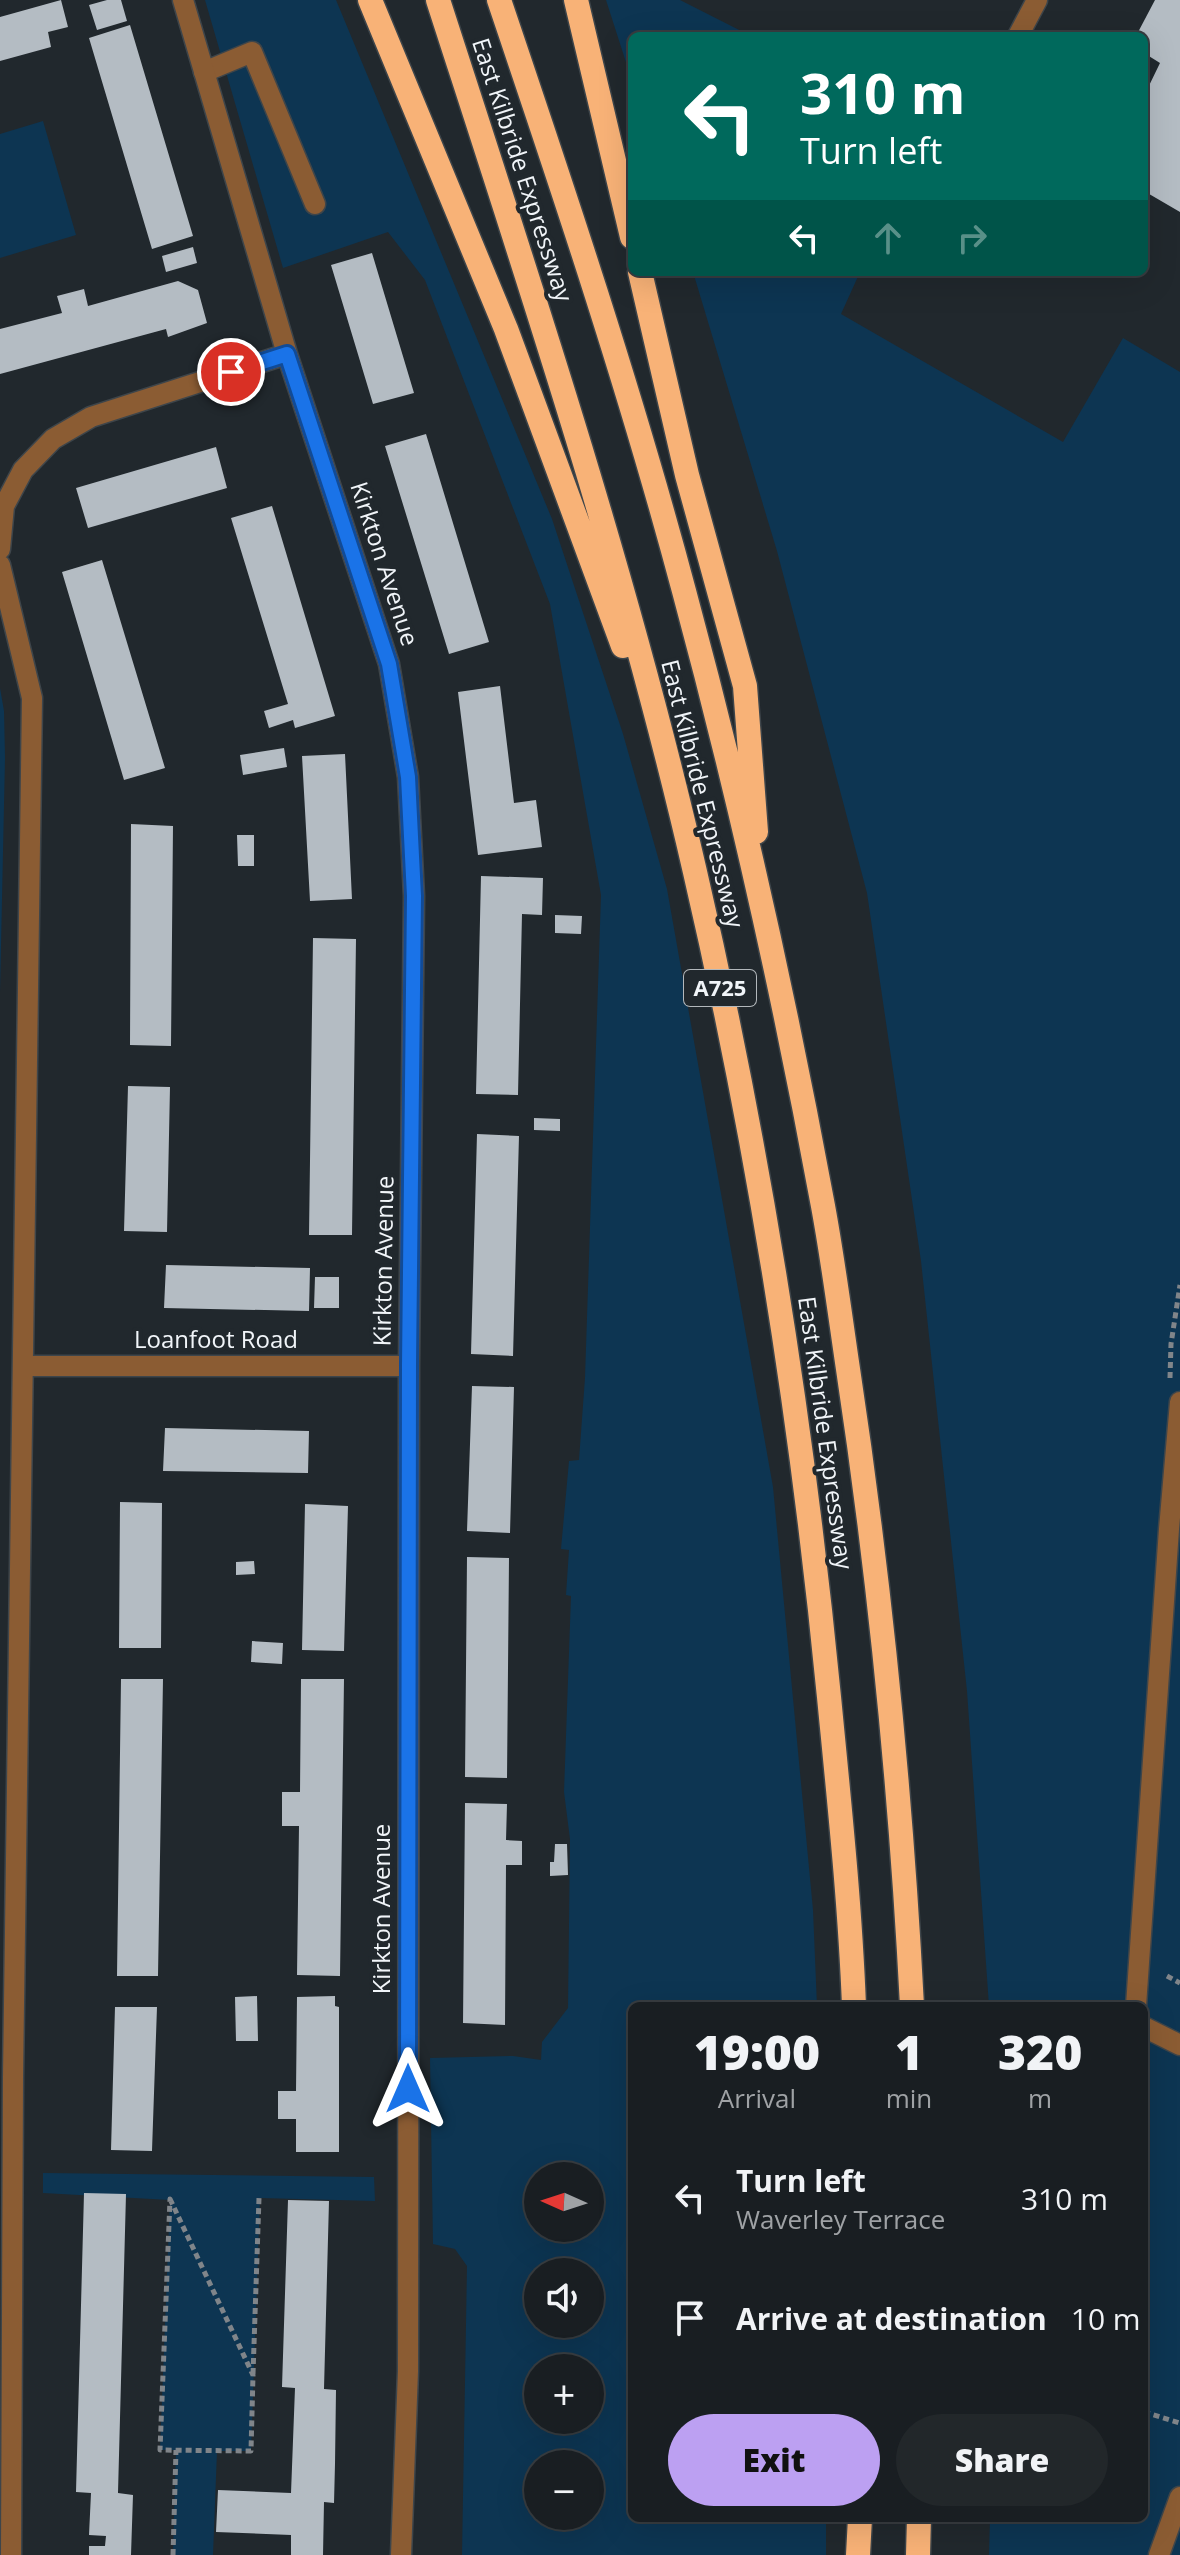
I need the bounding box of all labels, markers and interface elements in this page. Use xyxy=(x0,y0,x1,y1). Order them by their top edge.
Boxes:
street label: East Kilbride Expressway xyxy=(465,33,582,307)
text: 310 m xyxy=(800,54,966,130)
icon: left xyxy=(668,64,772,168)
text: Turn left xyxy=(800,126,942,175)
icon: left xyxy=(782,216,826,260)
icon: ahead xyxy=(866,216,910,260)
icon: right xyxy=(950,216,994,260)
pin xyxy=(197,338,265,406)
icon: arrive xyxy=(209,350,253,394)
street label: Kirkton Avenue xyxy=(343,477,427,650)
street label: East Kilbride Expressway xyxy=(654,656,753,932)
road number: A725 xyxy=(684,970,756,1006)
street label: Kirkton Avenue xyxy=(365,1175,400,1347)
street label: East Kilbride Expressway xyxy=(791,1294,862,1572)
street label: Loanfoot Road xyxy=(134,1322,298,1355)
street label: Kirkton Avenue xyxy=(364,1824,397,1994)
text: 19:00 xyxy=(694,2019,820,2084)
text: 1 xyxy=(895,2019,923,2084)
text: 320 xyxy=(998,2019,1082,2084)
position arrow xyxy=(366,2047,450,2131)
text: Arrival xyxy=(718,2080,796,2116)
text: min xyxy=(886,2080,932,2116)
text: m xyxy=(1028,2080,1052,2116)
text: Turn left xyxy=(736,2160,866,2201)
north arrow xyxy=(524,2162,604,2242)
map controls xyxy=(524,2162,604,2530)
icon: left xyxy=(668,2176,712,2220)
text: 310 m xyxy=(1021,2178,1108,2219)
text: Waverley Terrace xyxy=(736,2201,945,2237)
button: sound xyxy=(524,2258,604,2338)
icon: arrive xyxy=(668,2296,712,2340)
text: Arrive at destination xyxy=(736,2298,1047,2339)
text: 10 m xyxy=(1071,2298,1141,2339)
button: + xyxy=(524,2354,604,2434)
button: Exit xyxy=(668,2414,880,2506)
button: Share xyxy=(896,2414,1108,2506)
button: − xyxy=(524,2450,604,2530)

